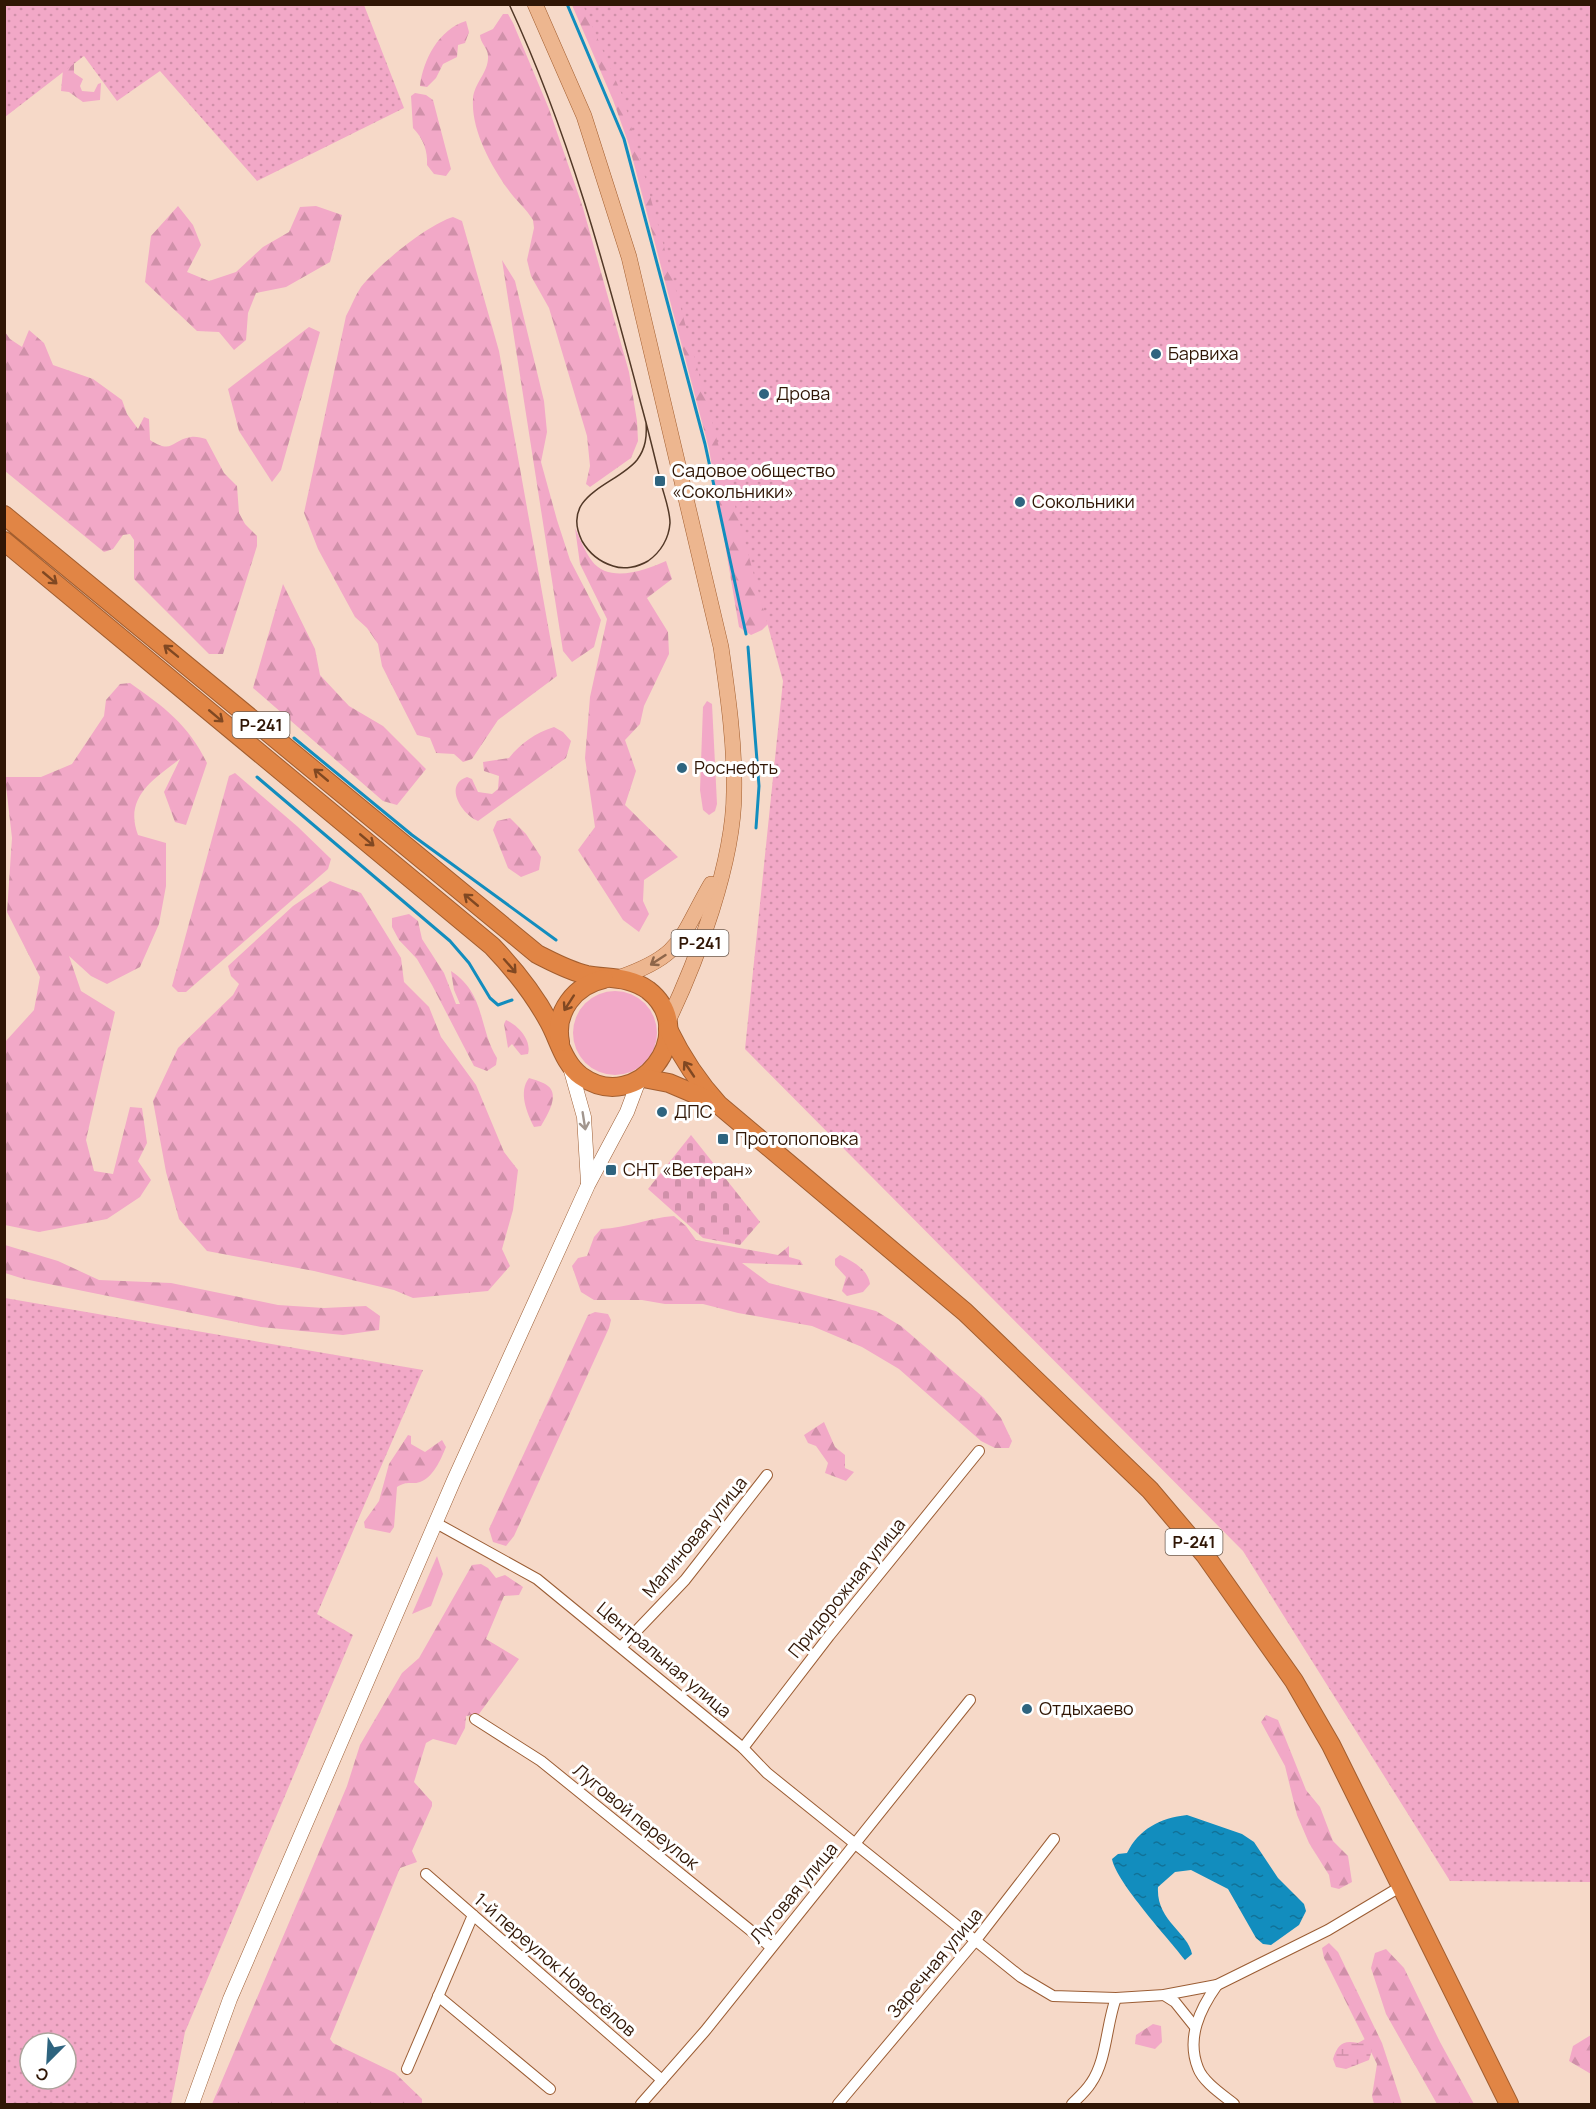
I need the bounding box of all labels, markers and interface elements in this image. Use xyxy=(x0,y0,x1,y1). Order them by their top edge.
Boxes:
place label: Барвиха xyxy=(1168,341,1239,365)
marker: Барвиха xyxy=(1149,347,1163,361)
place label: Дрова xyxy=(776,381,830,405)
marker: Дрова xyxy=(757,387,771,401)
place label: Садовое общество «Сокольники» xyxy=(672,458,835,503)
marker: Садовое общество «Сокольники» xyxy=(653,474,667,488)
place label: Сокольники xyxy=(1032,489,1135,513)
marker: Сокольники xyxy=(1013,495,1027,509)
one-way arrow xyxy=(42,572,58,585)
one-way arrow xyxy=(163,645,179,658)
one-way arrow xyxy=(208,709,223,723)
road number: Р-241 xyxy=(232,712,290,738)
place label: Роснефть xyxy=(694,755,778,779)
marker: Роснефть xyxy=(675,761,689,775)
one-way arrow xyxy=(314,768,329,782)
one-way arrow xyxy=(358,833,374,846)
one-way arrow xyxy=(464,893,479,907)
road number: Р-241 xyxy=(672,930,728,956)
one-way arrow xyxy=(651,954,667,966)
one-way arrow xyxy=(503,958,517,973)
one-way arrow xyxy=(562,994,574,1011)
one-way arrow xyxy=(683,1061,696,1078)
place label: ДПС xyxy=(674,1099,713,1123)
marker: ДПС xyxy=(655,1105,669,1119)
one-way arrow xyxy=(578,1111,589,1130)
place label: Протопоповка xyxy=(735,1126,858,1150)
marker: Протопоповка xyxy=(716,1132,730,1146)
place label: СНТ «Ветеран» xyxy=(623,1157,754,1181)
marker: СНТ «Ветеран» xyxy=(604,1163,618,1177)
street label: Малиновая улица xyxy=(636,1471,752,1602)
street label: Придорожная улица xyxy=(782,1512,910,1662)
road number: Р-241 xyxy=(1166,1529,1222,1555)
street label: Центральная улица xyxy=(592,1596,737,1723)
place label: Отдыхаево xyxy=(1039,1696,1134,1720)
marker: Отдыхаево xyxy=(1020,1702,1034,1716)
street label: Луговой переулок xyxy=(569,1758,706,1875)
street label: Луговая улица xyxy=(744,1837,843,1948)
street label: 1-й переулок Новосёлов xyxy=(470,1887,642,2042)
street label: Заречная улица xyxy=(881,1902,987,2022)
north arrow xyxy=(18,2031,78,2091)
text: С xyxy=(32,2062,52,2087)

